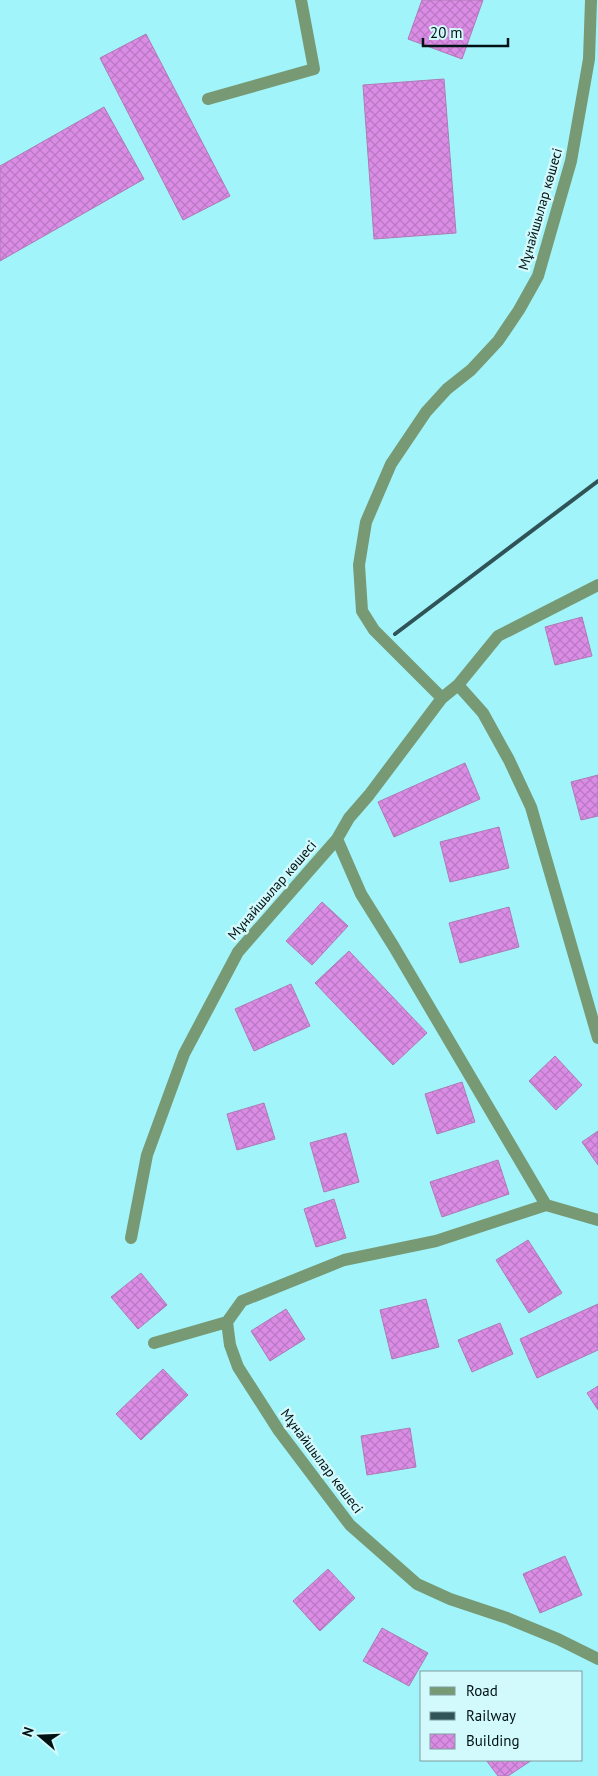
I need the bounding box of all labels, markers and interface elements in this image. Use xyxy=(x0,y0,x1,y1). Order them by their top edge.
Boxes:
scale bar xyxy=(423,15,508,47)
text: 20 m xyxy=(430,23,463,42)
street label: Мұнайшылар көшесі xyxy=(514,146,566,272)
street label: Мұнайшылар көшесі xyxy=(224,836,320,944)
street label: Мұнайшылар көшесі xyxy=(277,1405,367,1517)
legend xyxy=(420,1671,583,1761)
text: Road xyxy=(466,1681,498,1700)
text: Railway xyxy=(466,1706,516,1725)
north arrow xyxy=(15,1711,65,1761)
text: N xyxy=(18,1724,38,1739)
text: Building xyxy=(466,1731,520,1750)

